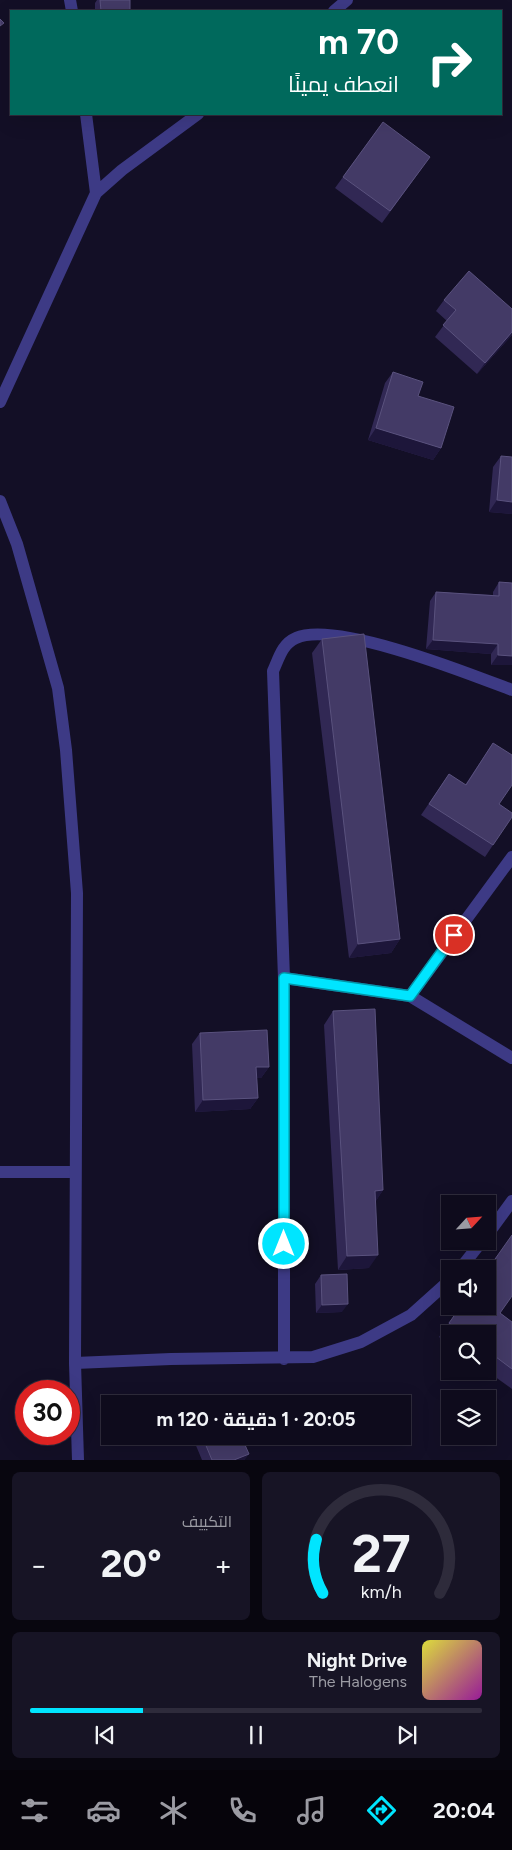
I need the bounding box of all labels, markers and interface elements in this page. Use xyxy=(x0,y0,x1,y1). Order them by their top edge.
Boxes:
text: 70 m xyxy=(318,21,399,63)
icon: right xyxy=(417,30,482,95)
text: انعطف يمينًا xyxy=(288,71,399,98)
pin xyxy=(433,914,475,956)
icon: arrive xyxy=(440,921,468,949)
north arrow xyxy=(441,1195,496,1250)
map controls xyxy=(441,1195,496,1445)
position arrow xyxy=(257,1217,309,1269)
button: sound xyxy=(441,1260,496,1315)
button: search xyxy=(441,1325,496,1380)
speed limit sign: 30 xyxy=(15,1380,80,1445)
button: layers xyxy=(441,1390,496,1445)
text: 20:05 · 1 دقيقة · 120 m xyxy=(156,1408,356,1431)
text: التكييف xyxy=(182,1512,232,1531)
text: 27 xyxy=(351,1523,411,1585)
text: 20° xyxy=(101,1541,162,1587)
text: − xyxy=(30,1548,47,1582)
text: + xyxy=(215,1548,232,1582)
text: km/h xyxy=(361,1581,401,1602)
text: Night Drive xyxy=(307,1649,407,1672)
text: The Halogens xyxy=(309,1672,407,1691)
icon: previous xyxy=(91,1721,119,1749)
icon: pause xyxy=(242,1721,270,1749)
icon: next xyxy=(393,1721,421,1749)
icon: filters xyxy=(17,1793,52,1828)
icon: car xyxy=(86,1793,121,1828)
icon: climate xyxy=(156,1793,191,1828)
icon: phone xyxy=(225,1793,260,1828)
icon: music xyxy=(294,1793,329,1828)
icon: directions xyxy=(364,1793,399,1828)
text: 20:04 xyxy=(433,1797,495,1824)

